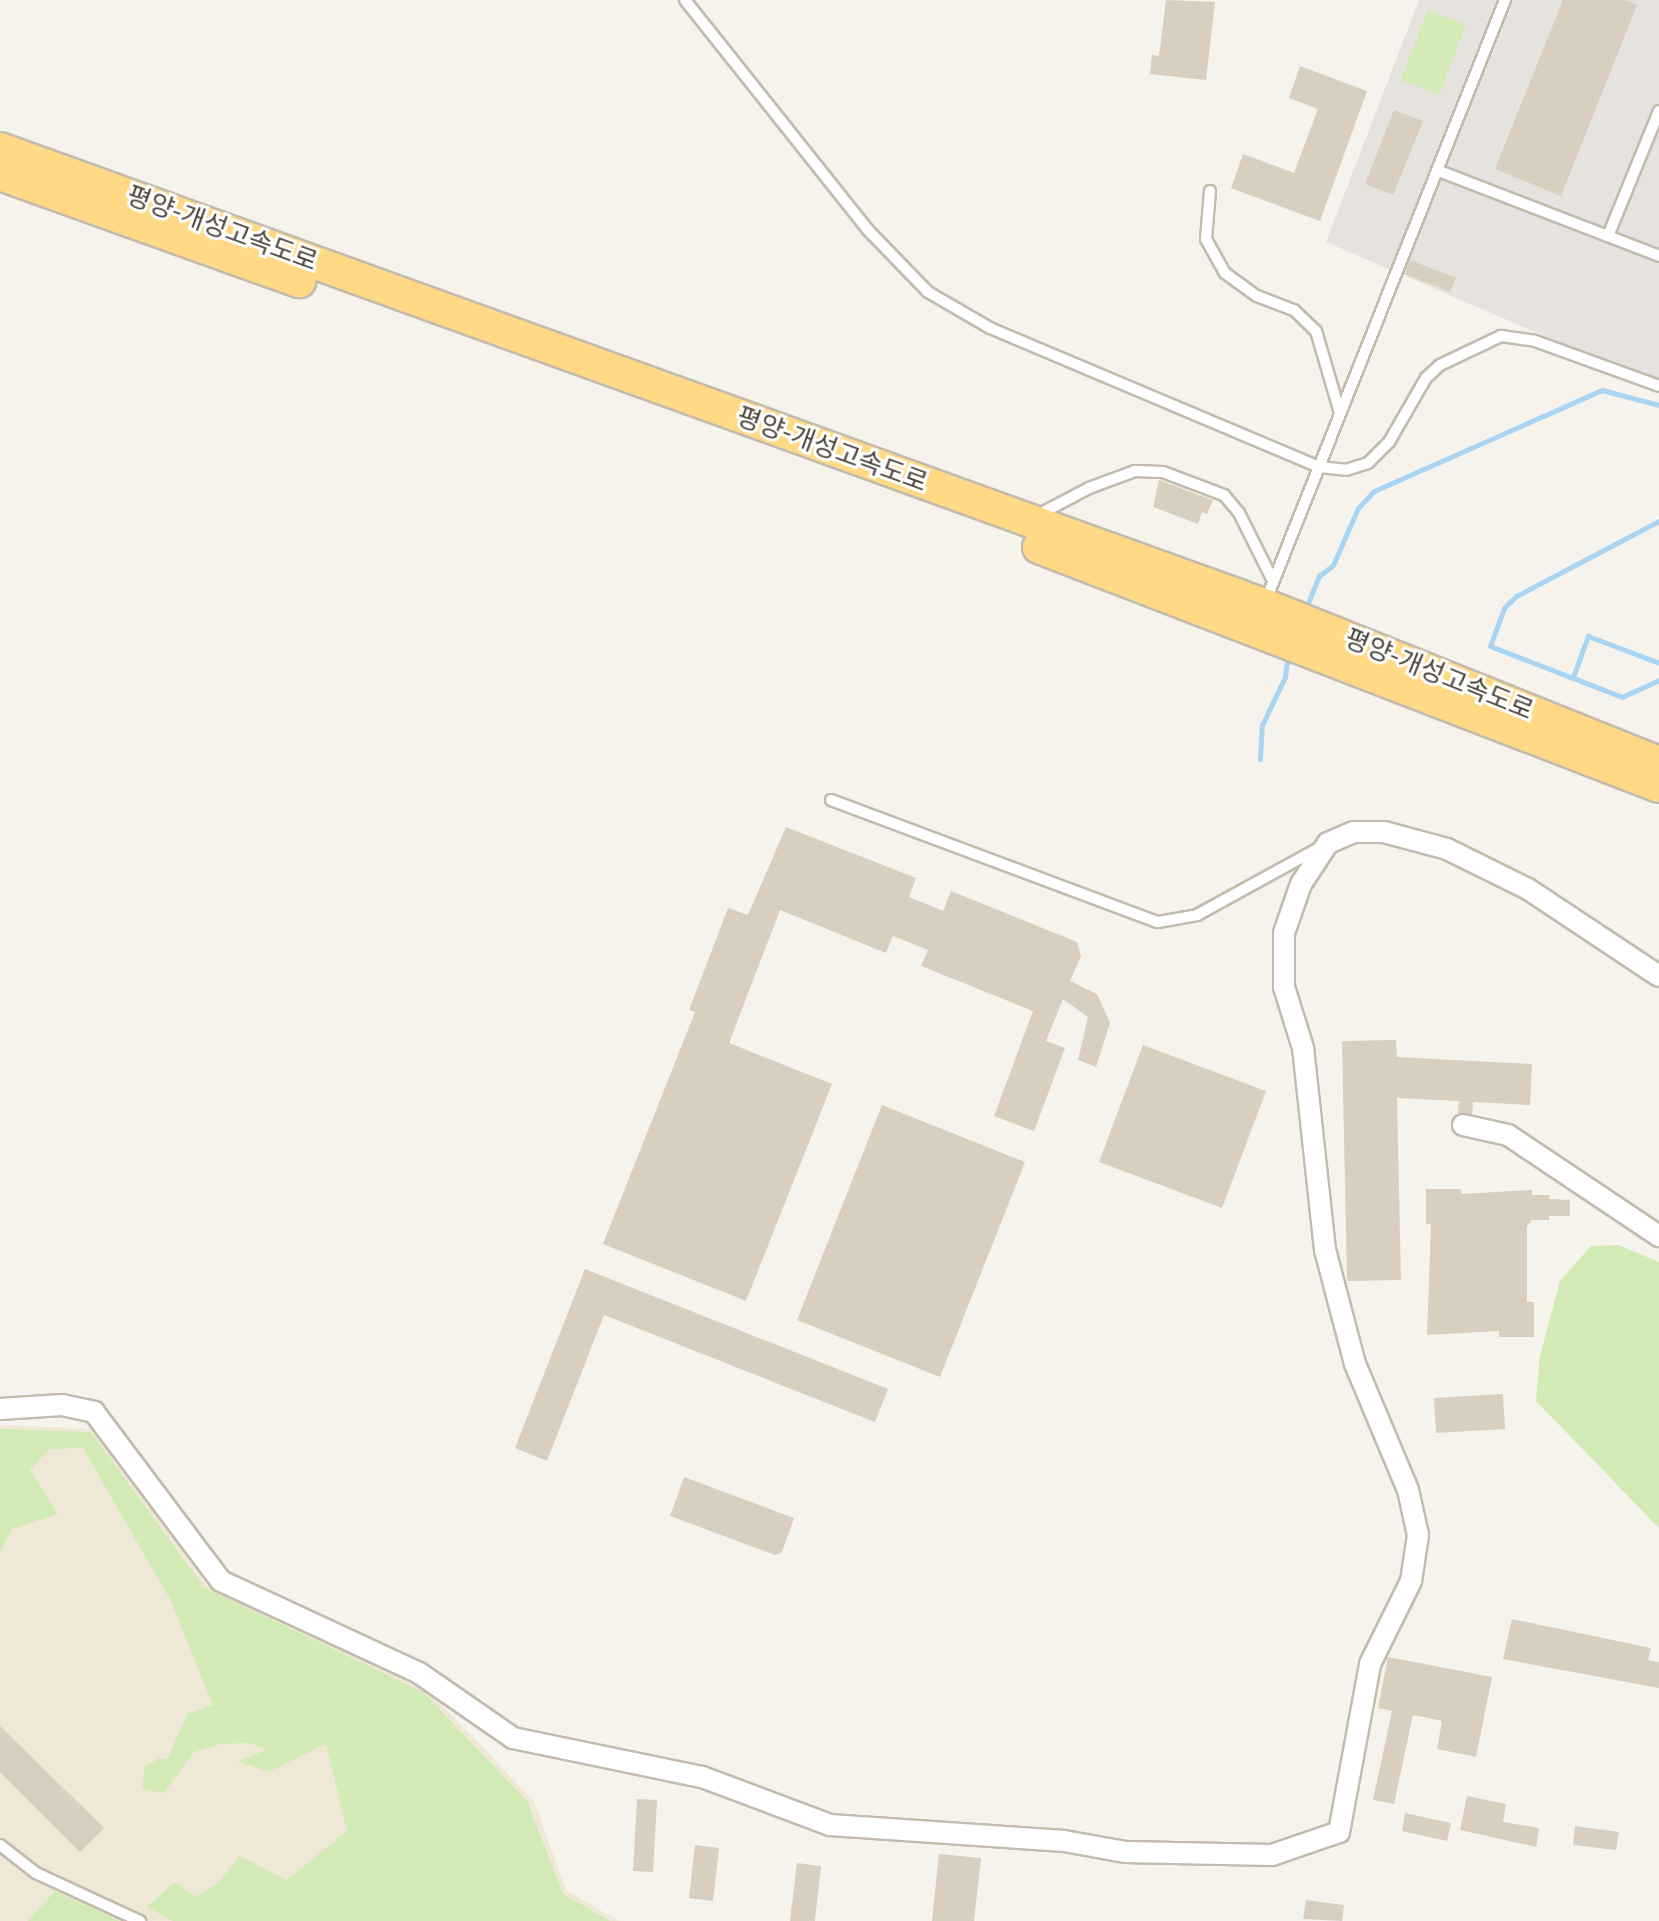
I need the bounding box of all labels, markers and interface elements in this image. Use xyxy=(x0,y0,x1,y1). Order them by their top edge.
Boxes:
street label: 평양-개성고속도로 xyxy=(123,180,321,278)
street label: 평양-개성고속도로 xyxy=(733,401,931,499)
street label: 평양-개성고속도로 xyxy=(1340,623,1538,727)

